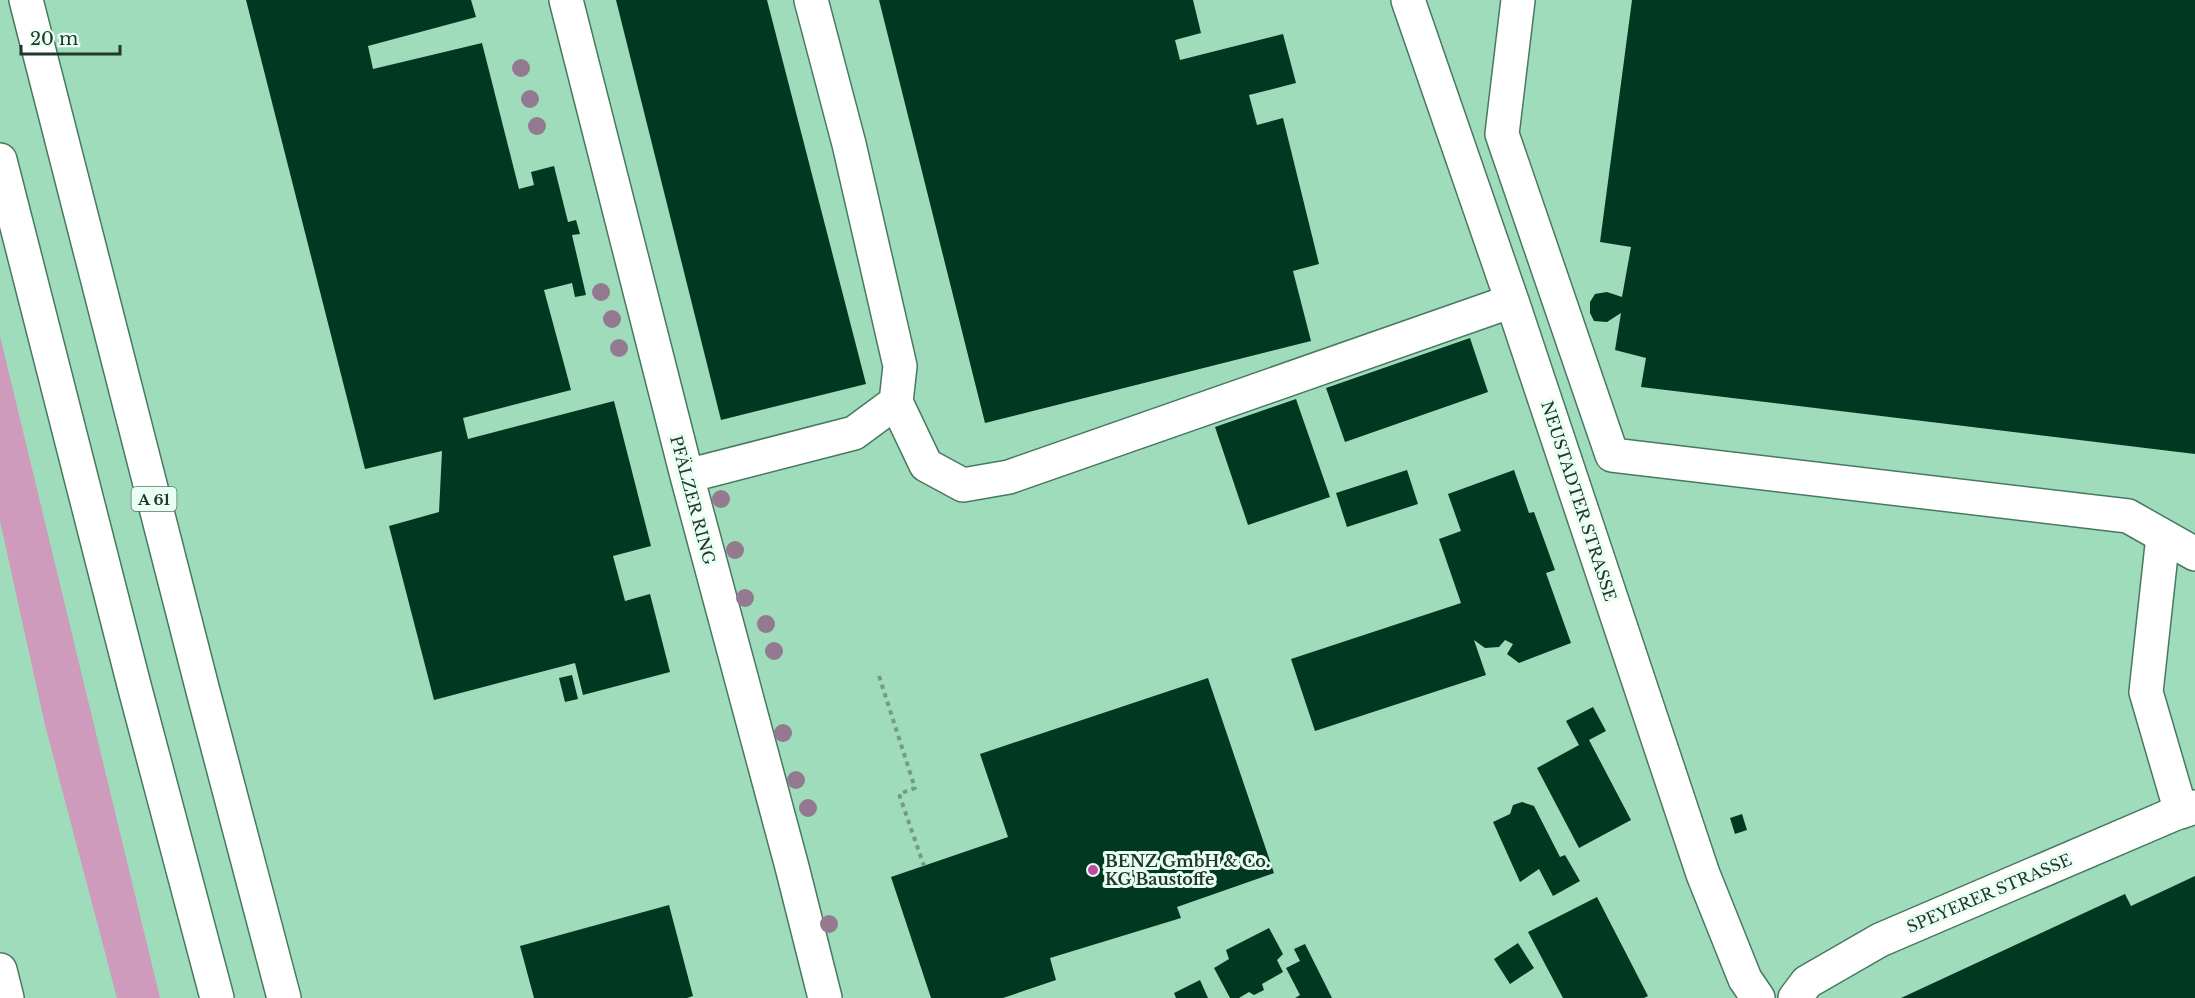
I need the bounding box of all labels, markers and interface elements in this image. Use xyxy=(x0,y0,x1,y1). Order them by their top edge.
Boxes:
scale bar xyxy=(21,18,120,56)
text: 20 m xyxy=(30,28,78,50)
street label: NEUSTADTER STRASSE xyxy=(1537,398,1621,604)
street label: PFÄLZER RING xyxy=(666,433,720,567)
road number: A 61 xyxy=(132,487,176,511)
street label: SPEYERER STRASSE xyxy=(1903,849,2075,937)
place label: BENZ GmbH & Co. KG Baustoffe xyxy=(1105,851,1270,889)
marker: BENZ GmbH & Co. KG Baustoffe xyxy=(1086,863,1100,877)

